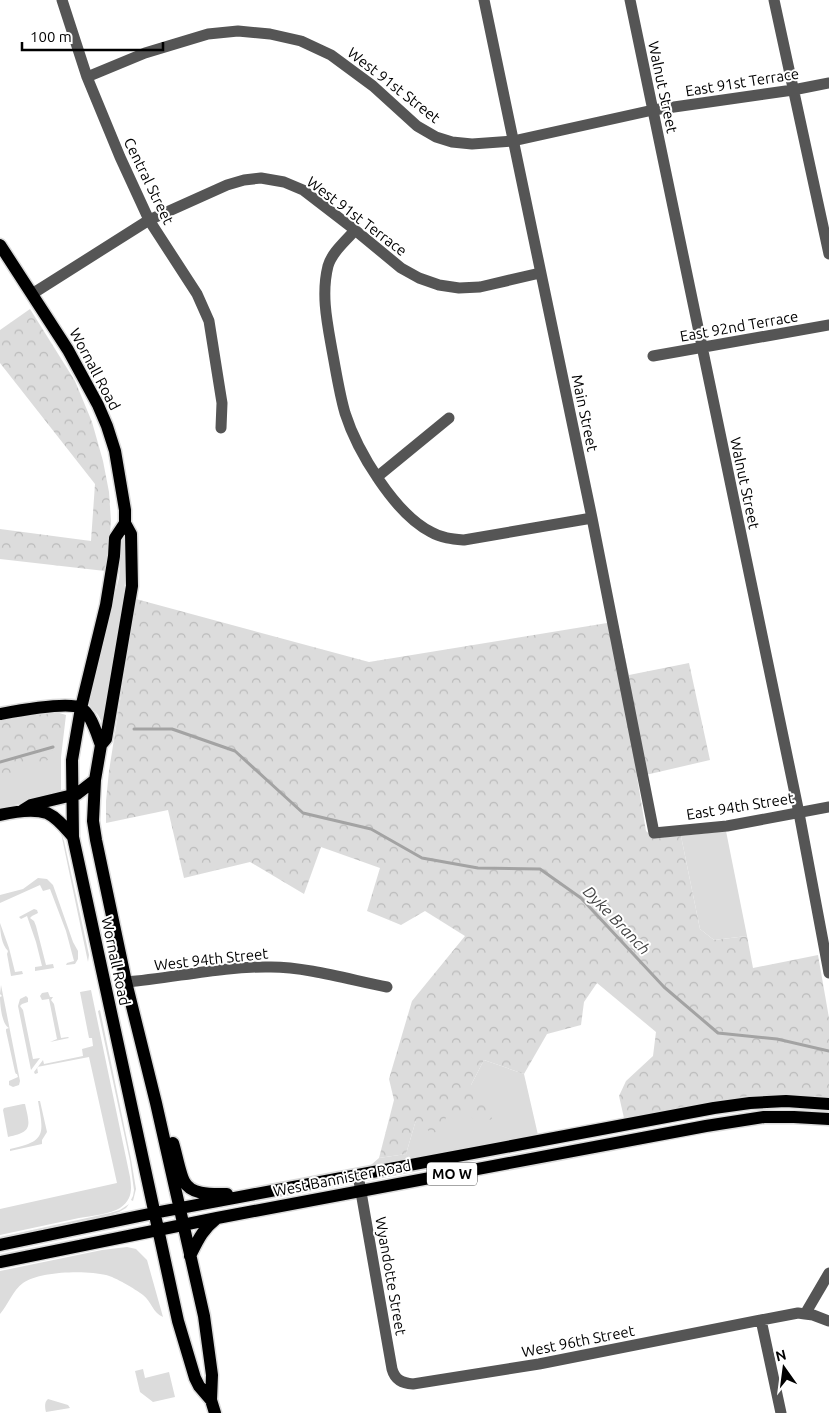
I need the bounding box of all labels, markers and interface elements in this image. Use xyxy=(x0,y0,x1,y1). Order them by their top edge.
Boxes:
scale bar xyxy=(22,20,164,52)
text: 100 m xyxy=(30,28,72,45)
street label: Walnut Street xyxy=(645,39,681,135)
street label: West 91st Street xyxy=(344,44,444,126)
street label: East 91st Terrace xyxy=(684,65,800,99)
street label: Central Street xyxy=(121,135,177,227)
street label: West 91st Terrace xyxy=(304,173,410,259)
street label: East 92nd Terrace xyxy=(679,307,799,345)
street label: Wornall Road xyxy=(66,325,124,413)
street label: Main Street xyxy=(569,373,601,453)
street label: Walnut Street xyxy=(727,435,763,531)
street label: East 94th Street xyxy=(685,789,795,823)
water label: Dyke Branch xyxy=(580,882,654,958)
street label: Wornall Road xyxy=(98,915,134,1007)
street label: West 94th Street xyxy=(153,945,269,973)
street label: West Bannister Road xyxy=(272,1156,412,1200)
road number: MO W xyxy=(427,1162,477,1186)
street label: Wyandotte Street xyxy=(372,1215,410,1337)
street label: West 96th Street xyxy=(520,1322,636,1360)
north arrow xyxy=(759,1343,809,1393)
text: N xyxy=(774,1346,788,1364)

